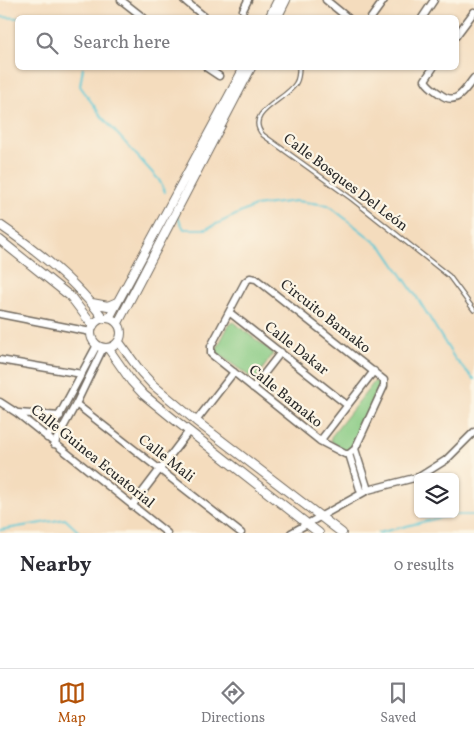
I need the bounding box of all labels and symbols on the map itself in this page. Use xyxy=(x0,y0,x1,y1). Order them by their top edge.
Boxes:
street label: Calle Bosques Del León xyxy=(278,129,412,237)
street label: Circuito Bamako xyxy=(275,275,375,359)
street label: Calle Dakar xyxy=(259,317,333,381)
street label: Calle Bamako xyxy=(243,361,327,433)
street label: Calle Guinea Ecuatorial xyxy=(26,400,158,514)
street label: Calle Mali xyxy=(133,430,199,488)

